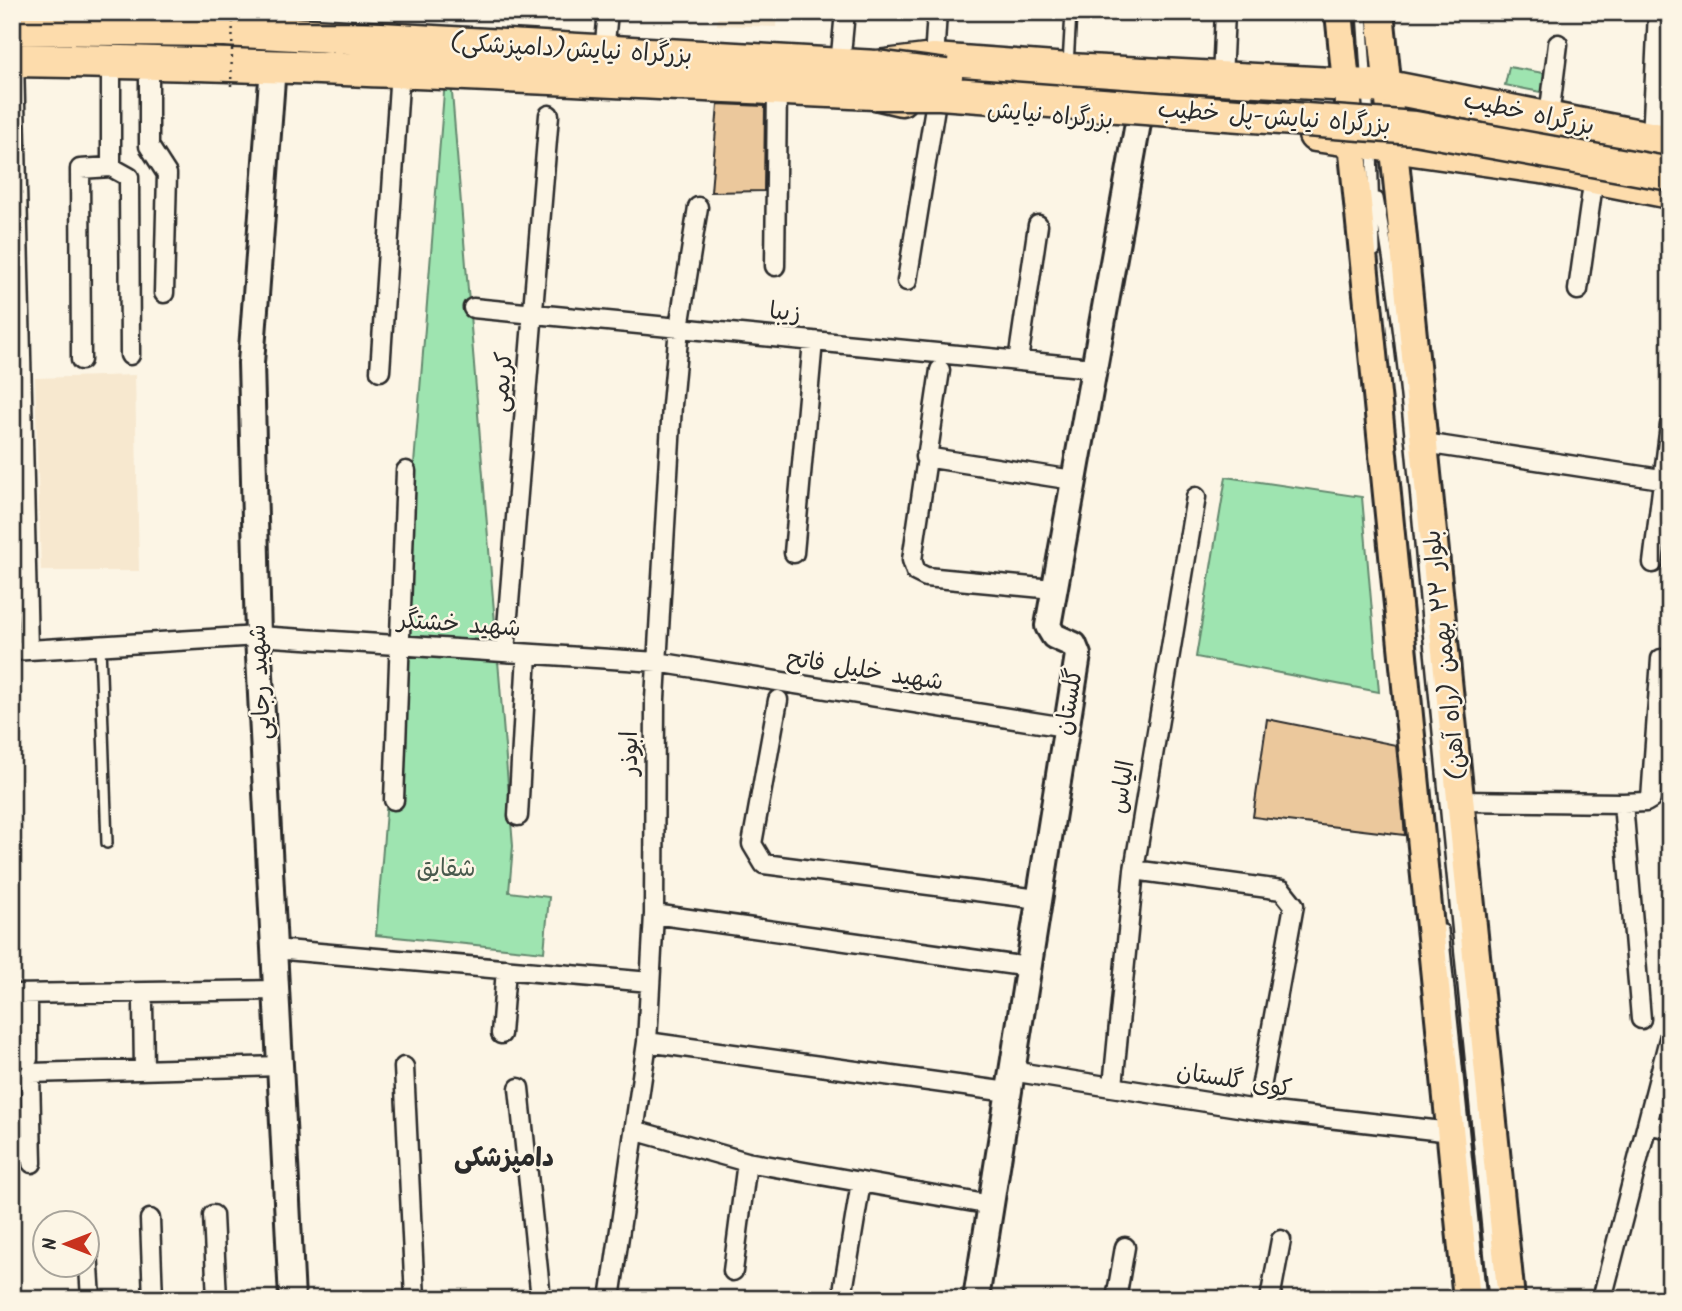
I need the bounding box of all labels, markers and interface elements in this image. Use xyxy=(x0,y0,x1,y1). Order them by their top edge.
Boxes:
street label: بزرگراه نیایش(دامپزشکی) xyxy=(449,24,693,76)
street label: بزرگراه خطیب xyxy=(1460,81,1598,147)
street label: بزرگراه نیایش-پل خطیب xyxy=(1156,90,1392,146)
street label: بزرگراه نیایش xyxy=(985,91,1115,141)
street label: زیبا xyxy=(768,292,802,334)
street label: کریمی xyxy=(481,350,525,414)
street label: بلوار ۲۲ بهمن (راه آهن) xyxy=(1413,528,1479,782)
street label: شهید خشتگر xyxy=(394,601,522,649)
street label: شهید رجایی xyxy=(238,623,284,741)
street label: شهید خلیل فاتح xyxy=(784,639,946,703)
street label: گلستان xyxy=(1045,666,1095,738)
street label: ابوذر xyxy=(611,731,650,777)
street label: الیاس xyxy=(1100,757,1146,817)
park label: شقایق xyxy=(416,850,476,889)
street label: کوی گلستان xyxy=(1174,1053,1294,1109)
district label: دامپزشکی xyxy=(454,1138,554,1180)
north arrow xyxy=(32,1210,102,1280)
text: N xyxy=(36,1238,66,1250)

